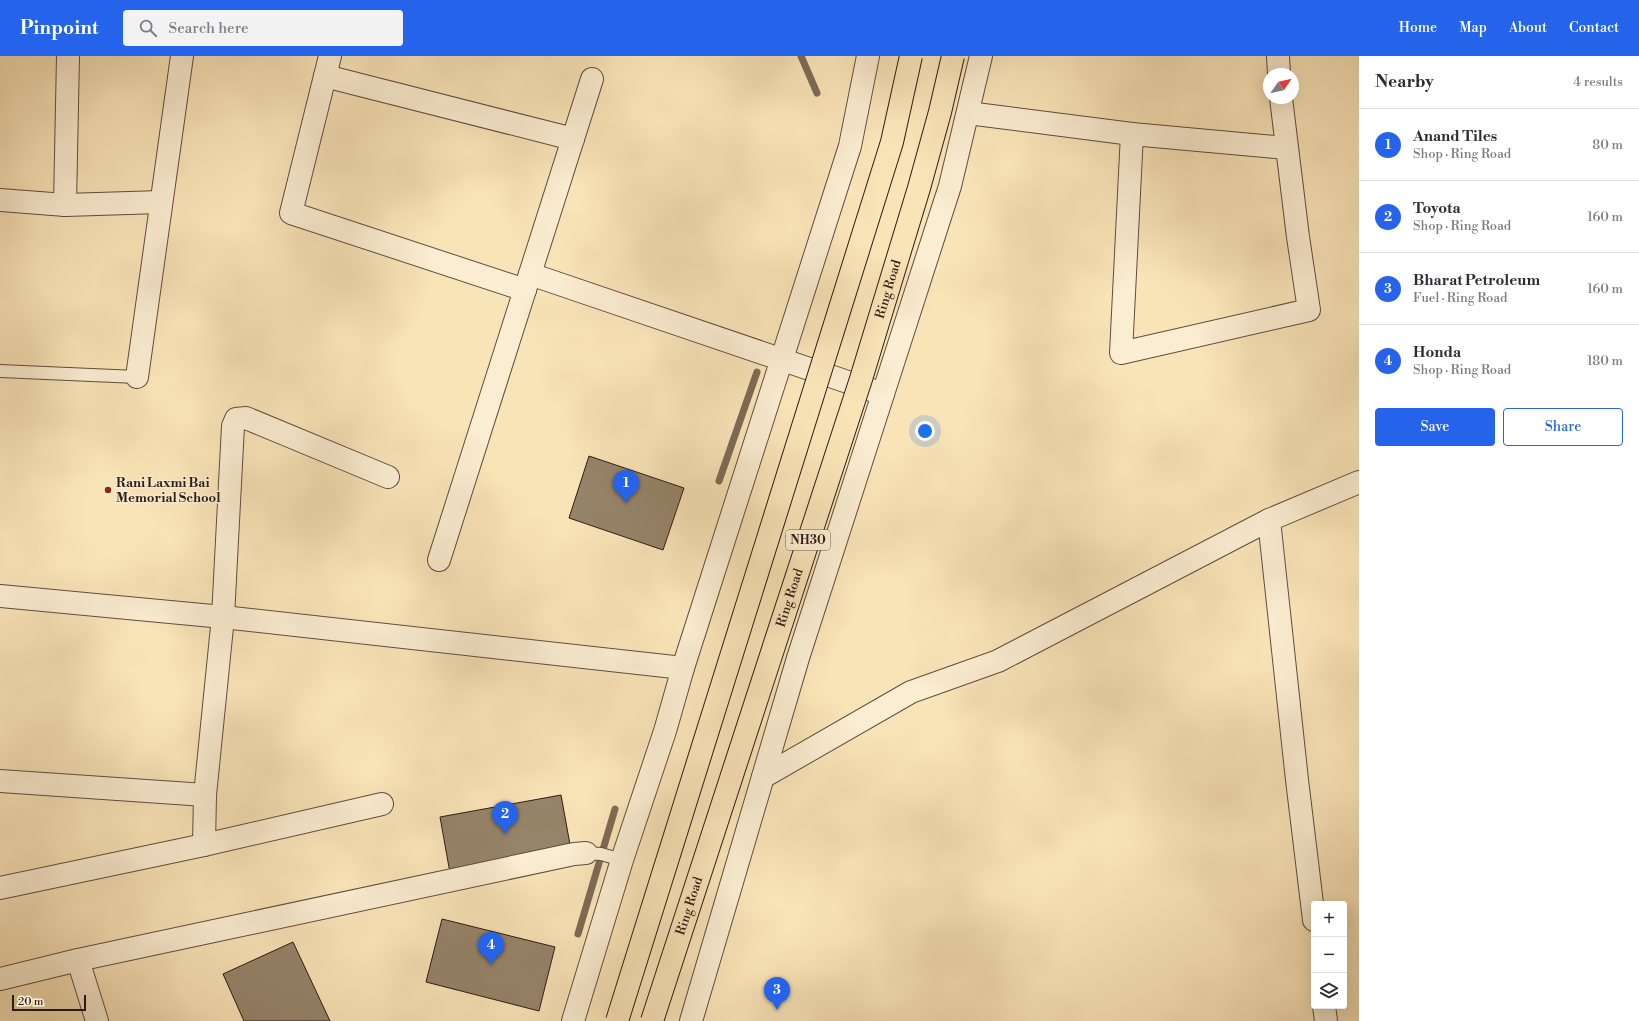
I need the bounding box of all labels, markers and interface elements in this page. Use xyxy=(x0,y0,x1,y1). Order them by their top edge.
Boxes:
search box xyxy=(123,10,403,46)
text: Pinpoint xyxy=(20,16,99,40)
icon: search xyxy=(137,17,159,39)
text: Search here xyxy=(169,19,249,38)
text: Home xyxy=(1399,19,1437,37)
text: Map xyxy=(1459,19,1487,37)
text: About xyxy=(1509,19,1547,37)
text: Contact xyxy=(1569,19,1619,37)
north arrow xyxy=(1263,68,1299,104)
text: Nearby xyxy=(1375,71,1434,93)
text: 4 results xyxy=(1573,74,1623,90)
text: Anand Tiles xyxy=(1413,127,1497,146)
text: 1 xyxy=(1385,137,1391,153)
text: 80 m xyxy=(1592,137,1623,153)
text: Shop · Ring Road xyxy=(1413,146,1511,162)
text: Toyota xyxy=(1413,199,1461,218)
text: 2 xyxy=(1384,209,1392,225)
text: 160 m xyxy=(1587,209,1623,225)
text: Shop · Ring Road xyxy=(1413,218,1511,234)
street label: Ring Road xyxy=(872,257,905,321)
text: Bharat Petroleum xyxy=(1413,271,1540,290)
text: 3 xyxy=(1384,281,1392,297)
text: 160 m xyxy=(1587,281,1623,297)
text: Fuel · Ring Road xyxy=(1413,290,1507,306)
text: Honda xyxy=(1413,343,1461,362)
text: 4 xyxy=(1384,353,1392,369)
text: 180 m xyxy=(1587,353,1623,369)
text: Shop · Ring Road xyxy=(1413,362,1511,378)
button: Save xyxy=(1375,408,1495,446)
button: Share xyxy=(1503,408,1623,446)
your location xyxy=(915,421,935,441)
pin: 1 xyxy=(613,470,639,503)
place label: Rani Laxmi Bai Memorial School xyxy=(116,475,221,506)
marker: Rani Laxmi Bai Memorial School xyxy=(103,485,113,495)
road number: NH30 xyxy=(786,530,830,550)
street label: Ring Road xyxy=(773,566,807,629)
pin: 2 xyxy=(492,801,518,834)
street label: Ring Road xyxy=(672,874,707,937)
map controls xyxy=(1311,901,1347,1009)
button: + xyxy=(1311,901,1347,937)
pin: 4 xyxy=(478,932,504,965)
button: − xyxy=(1311,937,1347,973)
button: layers xyxy=(1311,973,1347,1009)
pin: 3 xyxy=(764,977,790,1010)
scale bar xyxy=(12,993,86,1012)
text: 20 m xyxy=(18,995,43,1009)

